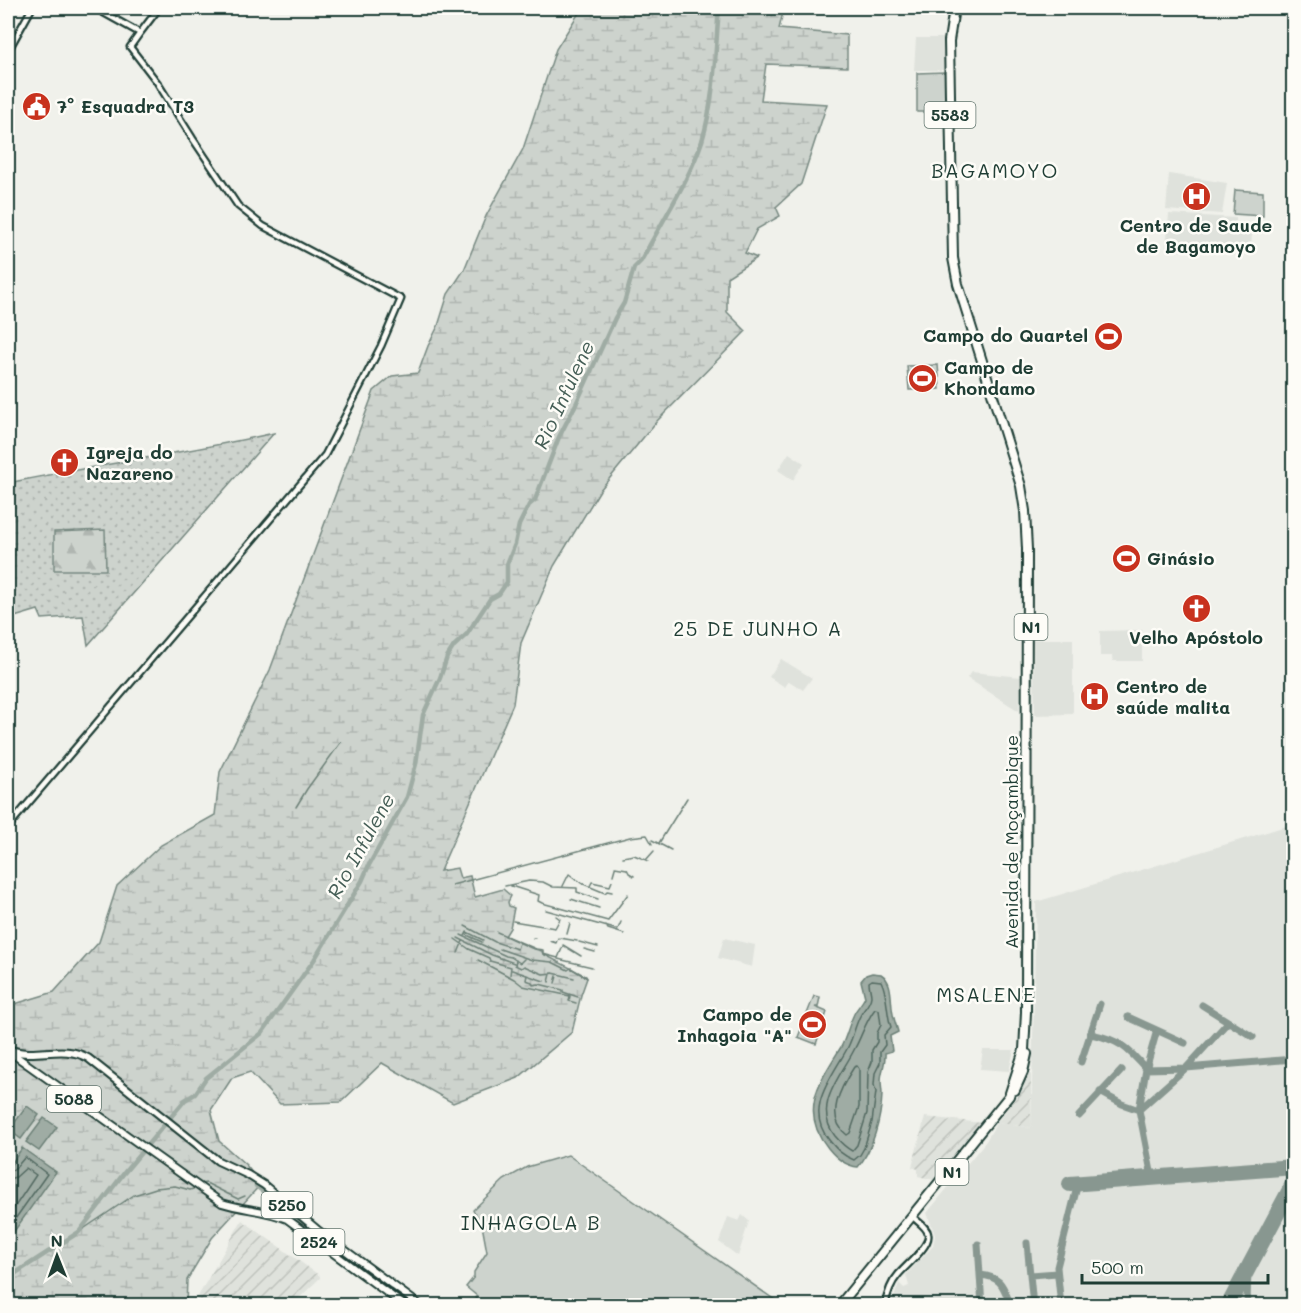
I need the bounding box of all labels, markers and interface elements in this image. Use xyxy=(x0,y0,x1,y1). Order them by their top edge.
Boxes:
public building icon: 7° Esquadra T3 xyxy=(20,91,52,123)
place label: 7° Esquadra T3 xyxy=(57,94,194,118)
road number: 5583 xyxy=(924,102,976,128)
district label: BAGAMOYO xyxy=(931,157,1059,183)
hospital icon: Centro de Saude de Bagamoyo xyxy=(1180,181,1212,213)
place label: Centro de Saude de Bagamoyo xyxy=(1120,213,1273,258)
sports icon: Campo do Quartel xyxy=(1093,320,1125,352)
place label: Campo do Quartel xyxy=(923,323,1088,347)
water label: Rio Infulene xyxy=(527,336,600,453)
place label: Campo de Khondamo xyxy=(944,355,1035,400)
sports icon: Campo de Khondamo xyxy=(907,362,939,394)
place label: Igreja do Nazareno xyxy=(86,440,173,485)
church icon: Igreja do Nazareno xyxy=(49,447,81,479)
sports icon: Ginásio xyxy=(1110,543,1142,575)
place label: Ginásio xyxy=(1147,546,1214,570)
church icon: Velho Apóstolo xyxy=(1180,593,1212,625)
road number: N1 xyxy=(1014,614,1048,640)
district label: 25 DE JUNHO A xyxy=(673,615,843,641)
place label: Velho Apóstolo xyxy=(1129,625,1263,649)
place label: Centro de saúde malita xyxy=(1116,674,1230,719)
hospital icon: Centro de saúde malita xyxy=(1079,681,1111,713)
street label: Avenida de Moçambique xyxy=(999,735,1023,949)
water label: Rio Infulene xyxy=(320,788,400,903)
district label: MSALENE xyxy=(936,981,1036,1007)
place label: Campo de Inhagoia "A" xyxy=(677,1002,792,1047)
sports icon: Campo de Inhagoia "A" xyxy=(797,1009,829,1041)
road number: 5088 xyxy=(47,1086,101,1112)
road number: N1 xyxy=(936,1159,968,1185)
road number: 5250 xyxy=(262,1192,312,1218)
district label: INHAGOLA B xyxy=(461,1209,601,1235)
north arrow xyxy=(27,1226,87,1286)
road number: 2524 xyxy=(294,1229,344,1255)
text: N xyxy=(50,1230,63,1251)
scale bar xyxy=(1082,1247,1268,1285)
text: 500 m xyxy=(1091,1255,1144,1279)

